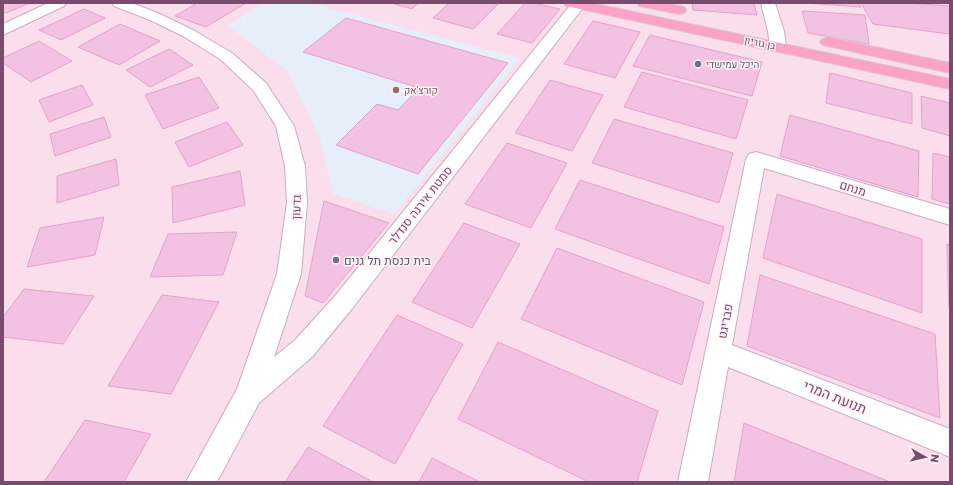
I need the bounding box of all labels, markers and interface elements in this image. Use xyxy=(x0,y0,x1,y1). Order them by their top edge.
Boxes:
street label: בן גוריון xyxy=(743,32,778,54)
place label: היכל עמישדי xyxy=(706,57,760,72)
marker: היכל עמישדי xyxy=(693,59,703,69)
place label: קורצ'אק xyxy=(404,83,438,98)
marker: קורצ'אק xyxy=(391,85,401,95)
street label: סמטת אירנה סנדלר xyxy=(384,162,456,248)
street label: מנחם xyxy=(838,176,868,200)
street label: גדעון xyxy=(287,194,305,220)
place label: בית כנסת תל גנים xyxy=(344,252,432,269)
marker: בית כנסת תל גנים xyxy=(331,255,341,265)
street label: פבריגט xyxy=(713,302,737,340)
street label: תנועת המרי xyxy=(800,375,870,419)
north arrow xyxy=(905,437,945,477)
text: N xyxy=(926,453,943,464)

